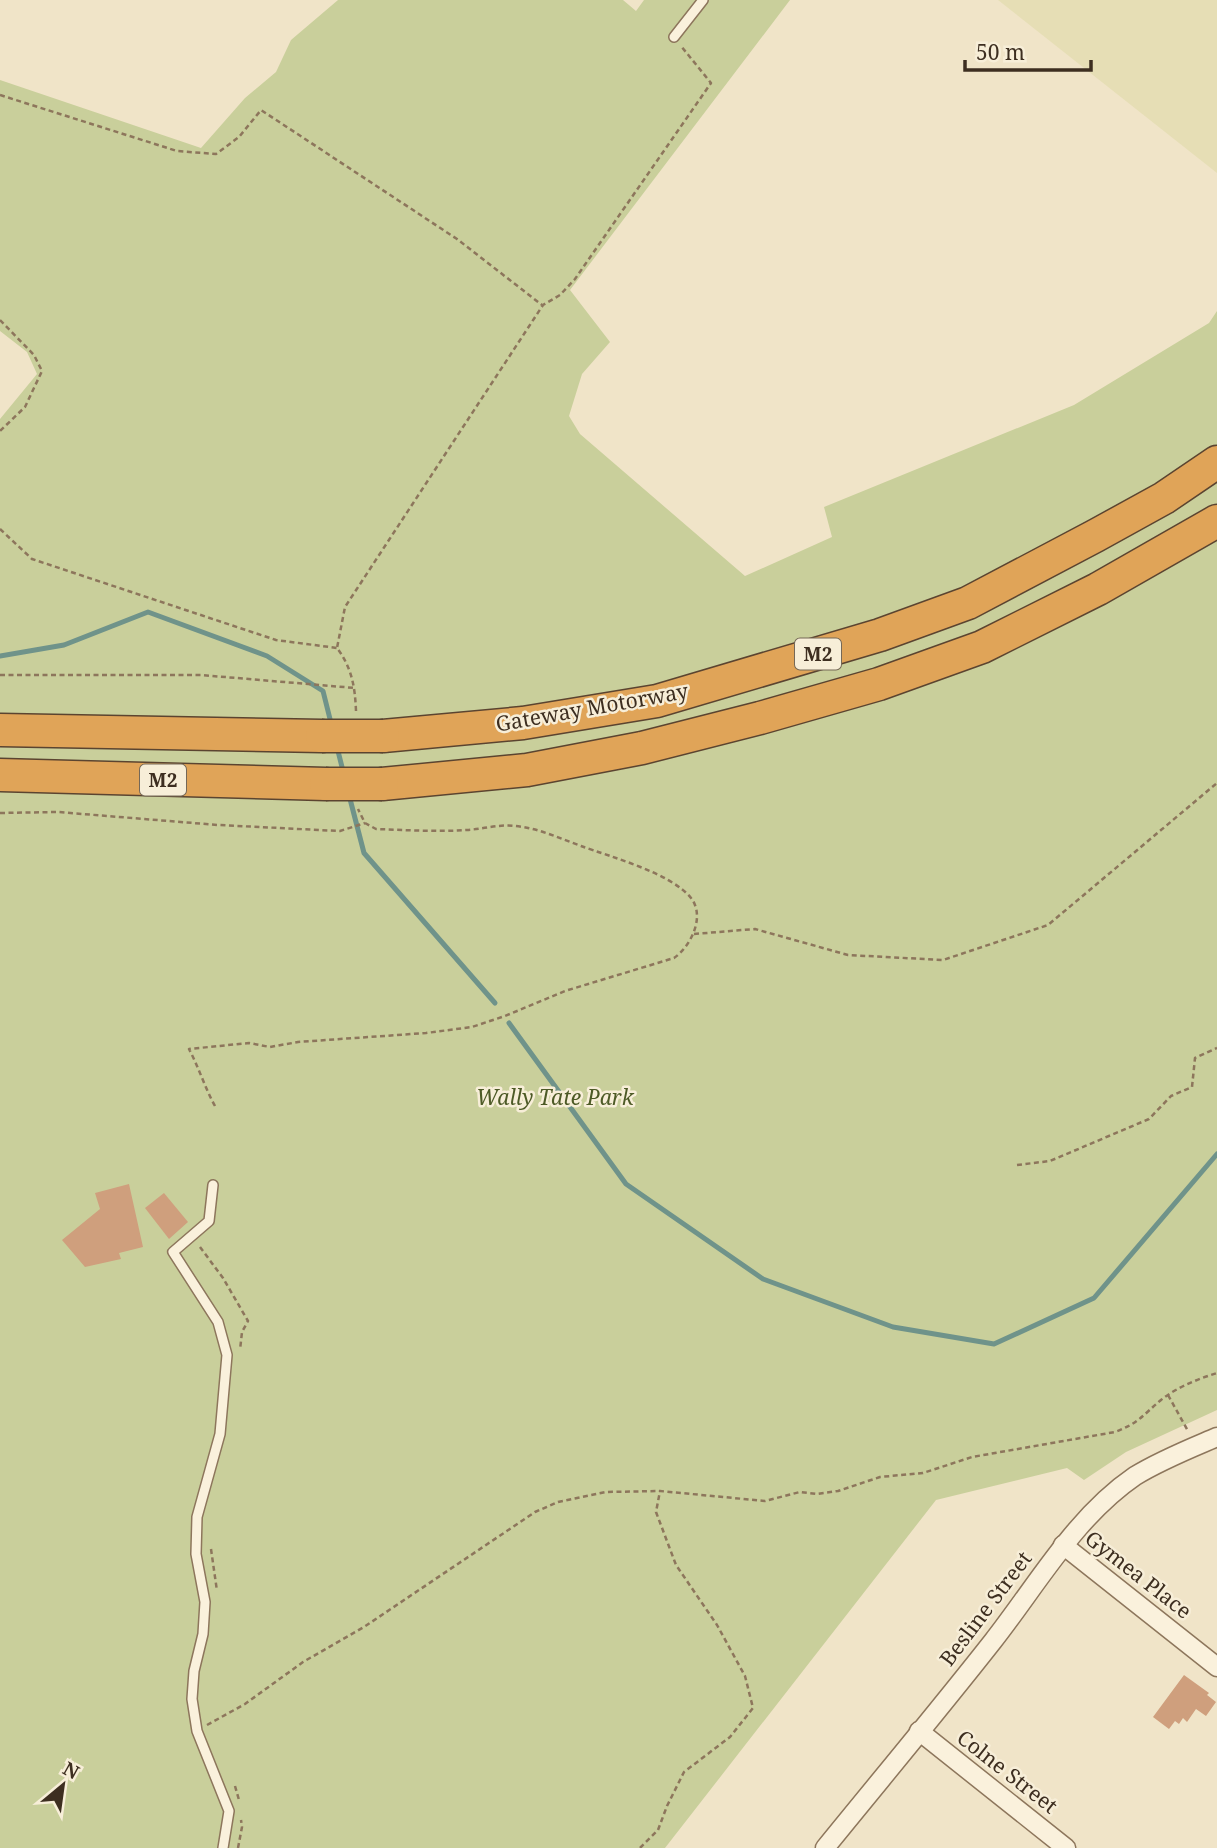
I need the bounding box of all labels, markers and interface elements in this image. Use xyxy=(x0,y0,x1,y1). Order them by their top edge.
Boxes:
scale bar xyxy=(965,28,1091,72)
text: 50 m xyxy=(976,38,1025,66)
road number: M2 xyxy=(795,638,841,670)
street label: Gateway Motorway xyxy=(493,676,690,738)
road number: M2 xyxy=(140,764,186,796)
park label: Wally Tate Park xyxy=(476,1083,635,1111)
street label: Gymea Place xyxy=(1080,1524,1198,1625)
street label: Besline Street xyxy=(933,1545,1037,1671)
street label: Colne Street xyxy=(952,1723,1064,1819)
north arrow xyxy=(28,1750,98,1820)
text: N xyxy=(58,1755,84,1785)

